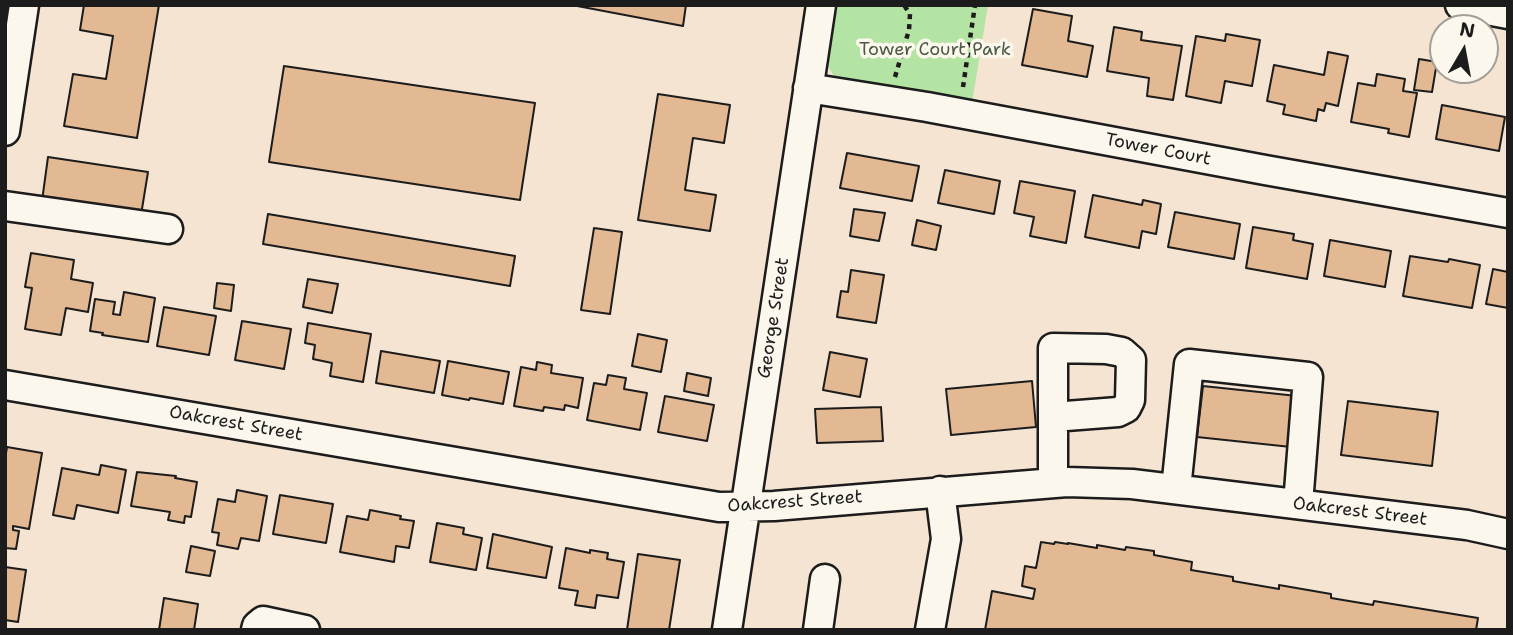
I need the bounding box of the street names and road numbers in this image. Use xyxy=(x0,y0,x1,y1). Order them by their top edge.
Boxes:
street label: Tower Court xyxy=(1103,129,1213,171)
street label: George Street xyxy=(754,256,794,380)
street label: Oakcrest Street xyxy=(168,402,304,446)
street label: Oakcrest Street xyxy=(727,487,863,517)
street label: Oakcrest Street xyxy=(1292,493,1428,531)

